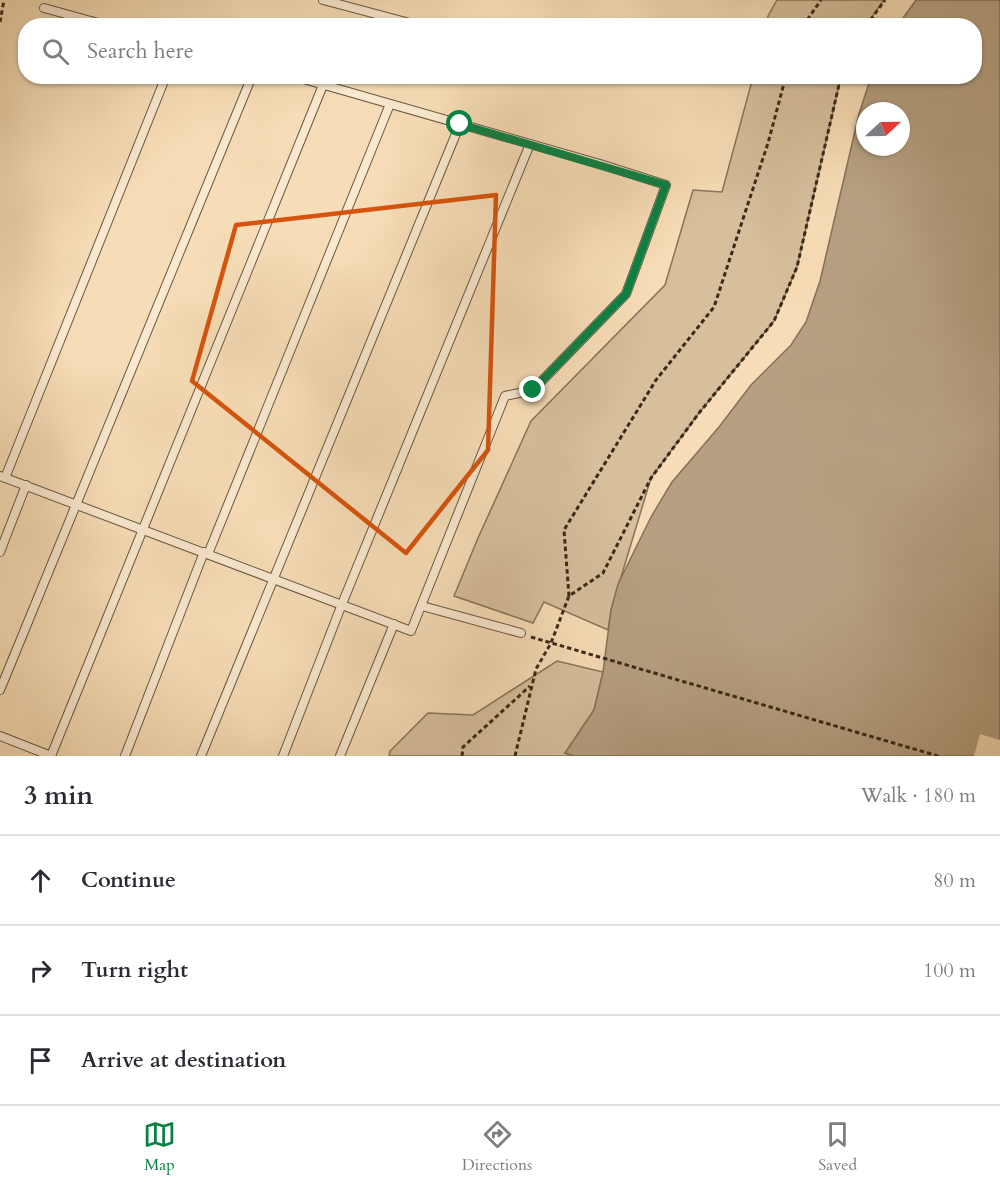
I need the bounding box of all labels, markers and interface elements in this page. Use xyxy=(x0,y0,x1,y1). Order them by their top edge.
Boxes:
search box xyxy=(18,18,982,84)
icon: search xyxy=(39,35,72,68)
text: Search here xyxy=(87,36,194,66)
north arrow xyxy=(856,102,910,156)
route start xyxy=(446,110,472,136)
route end xyxy=(519,376,545,402)
text: 3 min xyxy=(24,778,93,813)
text: Walk · 180 m xyxy=(861,782,976,809)
icon: ahead xyxy=(24,864,57,897)
text: Continue xyxy=(81,865,176,895)
text: 80 m xyxy=(933,867,976,894)
icon: right xyxy=(24,954,57,987)
text: Turn right xyxy=(81,955,188,985)
text: 100 m xyxy=(923,957,976,984)
icon: arrive xyxy=(24,1044,57,1077)
text: Arrive at destination xyxy=(81,1045,286,1075)
tab: Map xyxy=(143,1118,176,1176)
tab: Directions xyxy=(462,1118,532,1176)
tab: Saved xyxy=(818,1118,857,1176)

